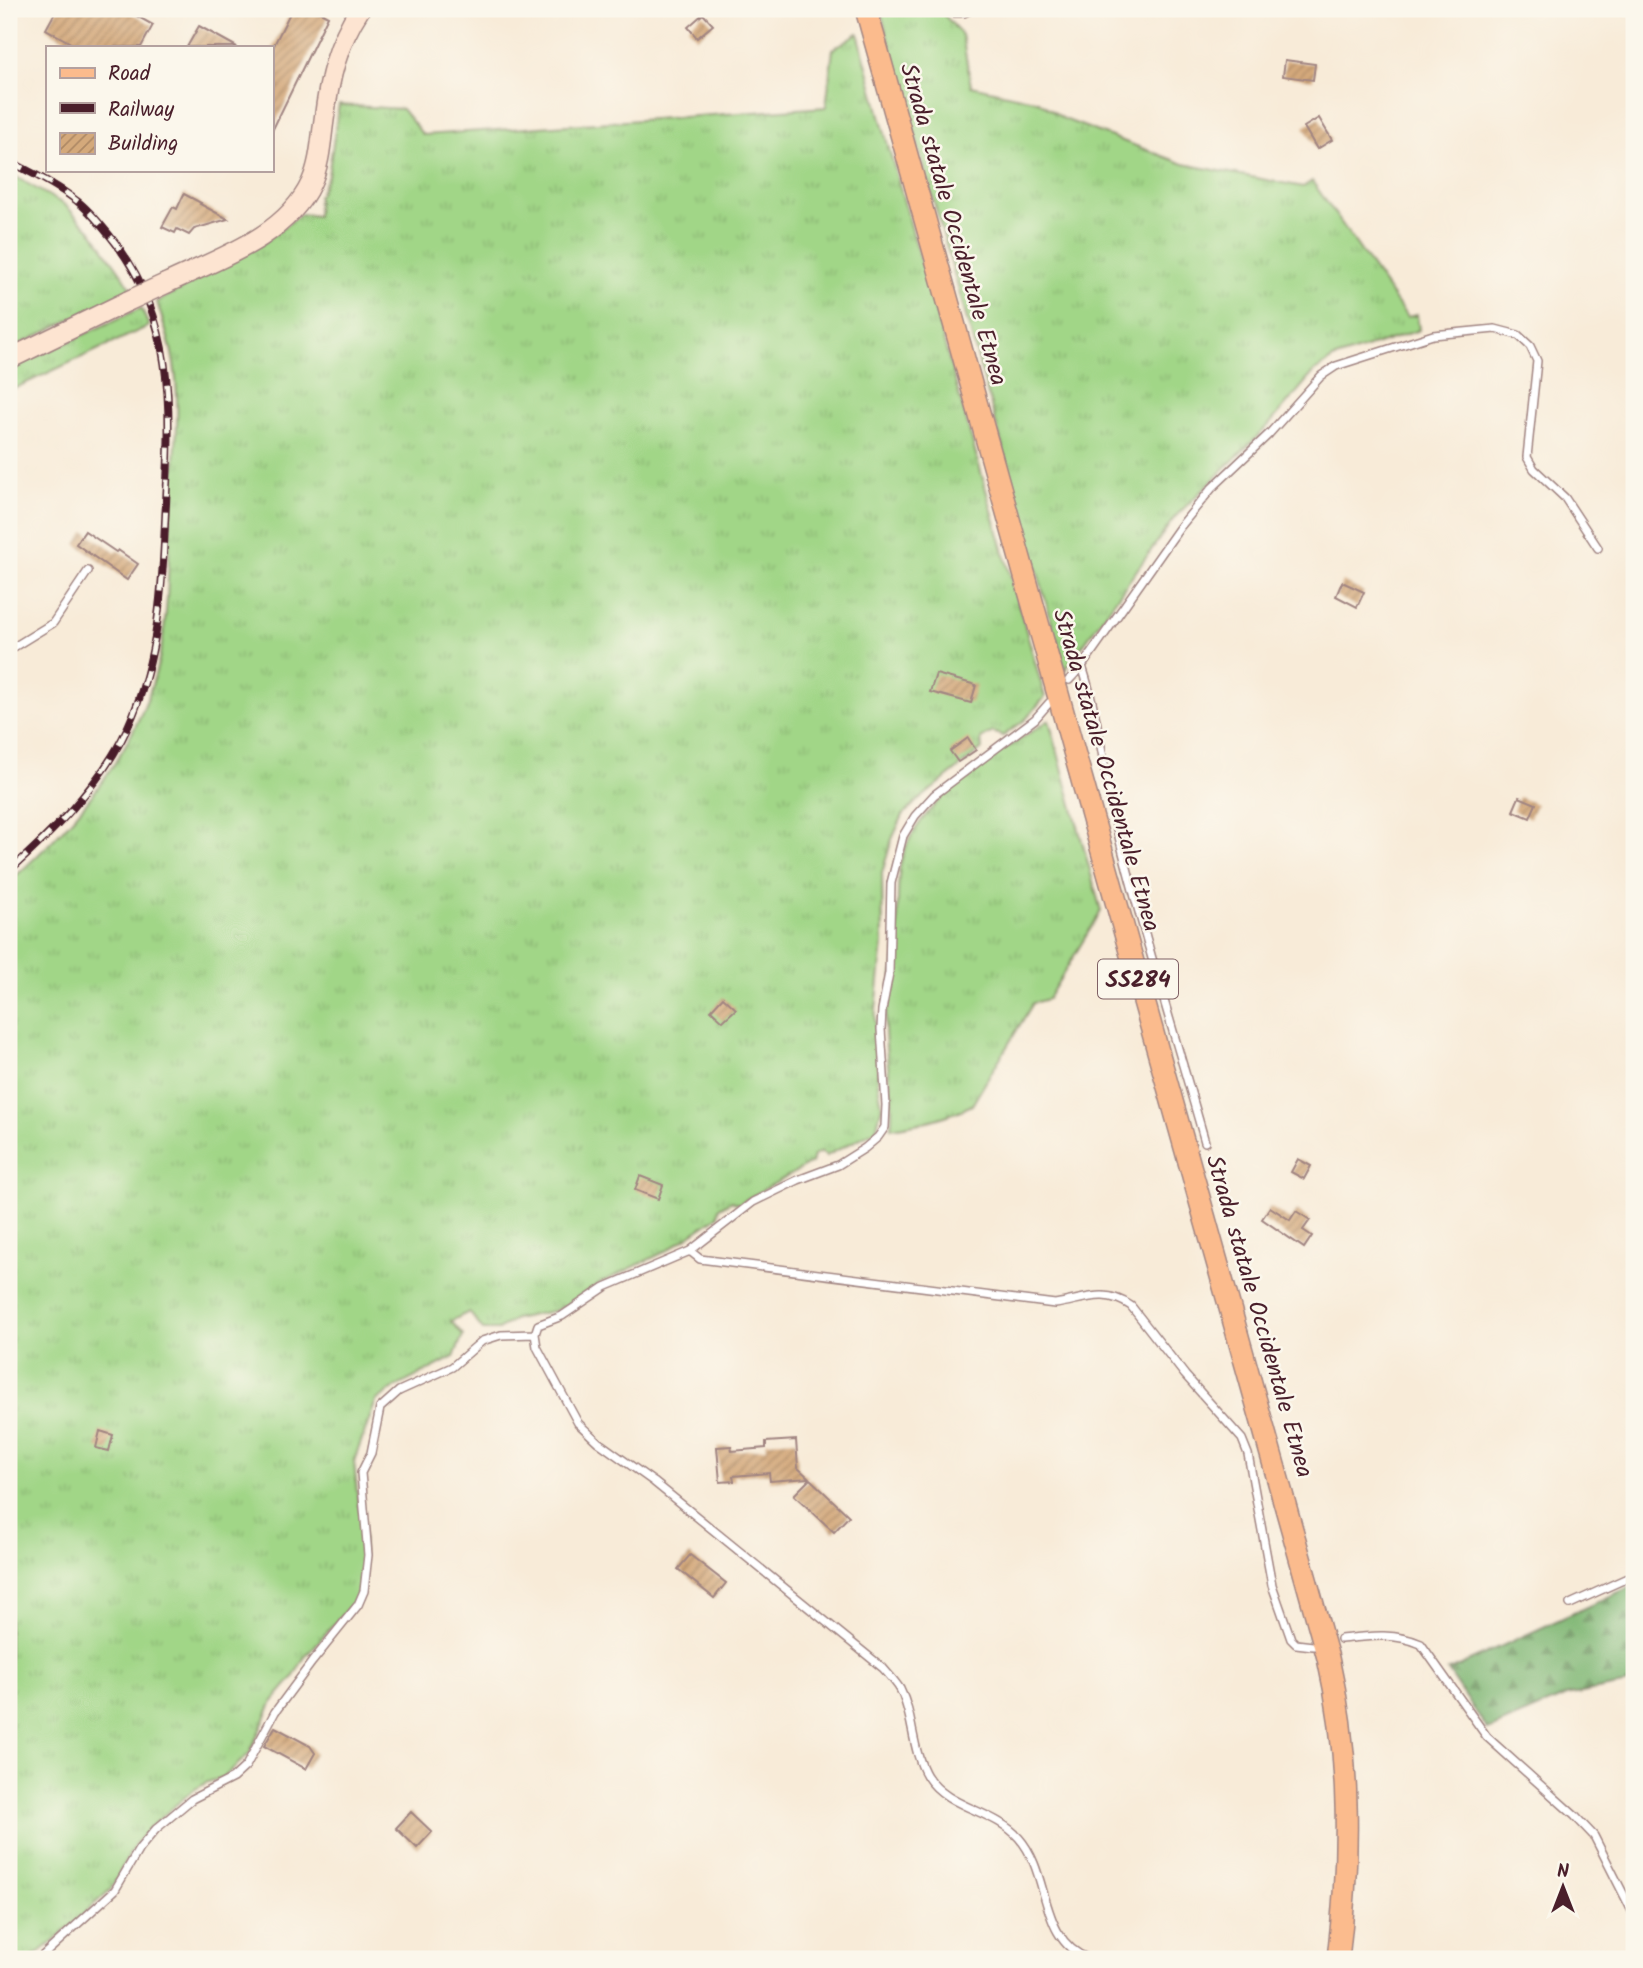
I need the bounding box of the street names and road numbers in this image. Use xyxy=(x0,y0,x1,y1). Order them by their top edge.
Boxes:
street label: Strada statale Occidentale Etnea xyxy=(888,58,1017,390)
street label: Strada statale Occidentale Etnea xyxy=(1041,604,1170,936)
road number: SS284 xyxy=(1098,960,1178,998)
street label: Strada statale Occidentale Etnea xyxy=(1194,1150,1323,1482)

